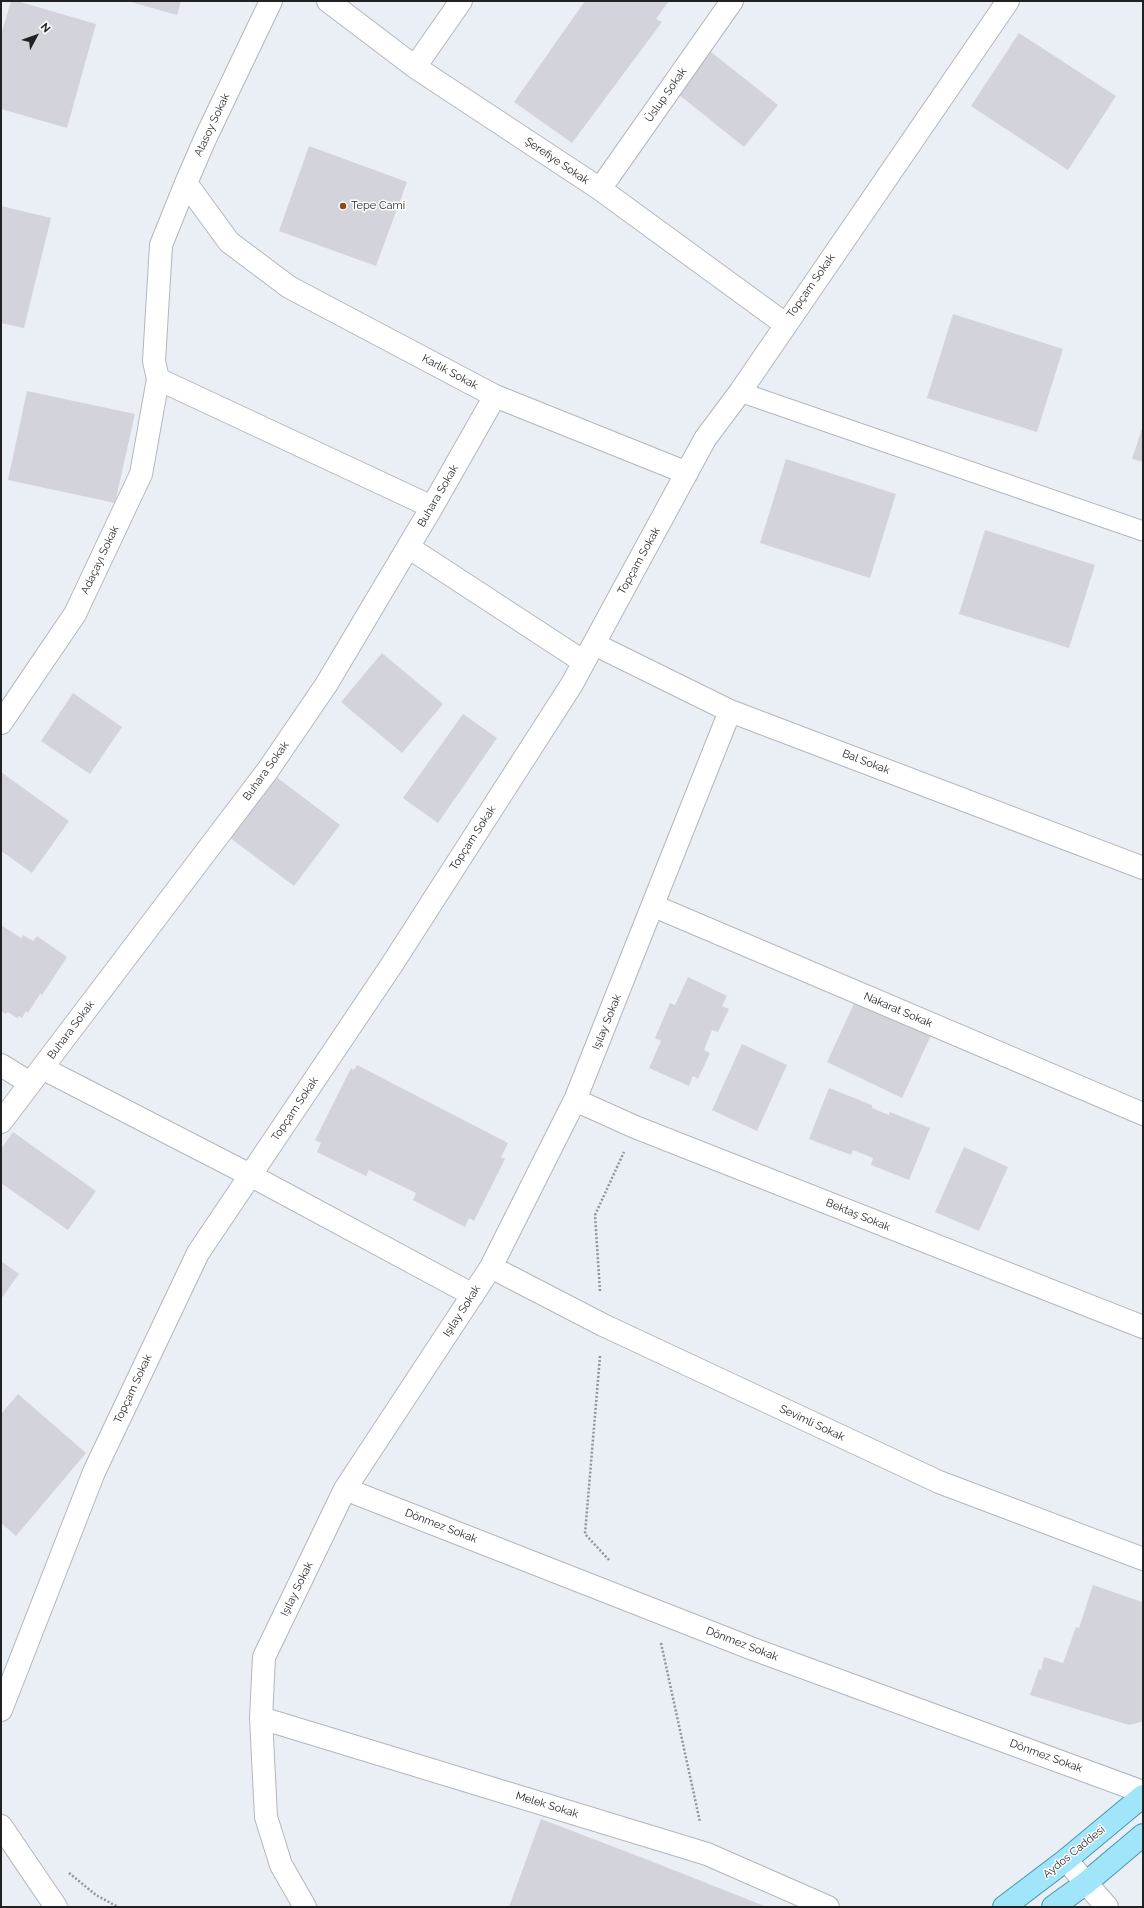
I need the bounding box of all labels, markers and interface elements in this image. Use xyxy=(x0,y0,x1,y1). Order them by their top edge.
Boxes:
north arrow xyxy=(16,16,56,56)
text: N xyxy=(38,20,53,35)
street label: Üslup Sokak xyxy=(642,65,690,125)
street label: Atasoy Sokak xyxy=(192,91,232,159)
street label: Şerefiye Sokak xyxy=(522,135,592,187)
place label: Tepe Cami xyxy=(351,199,405,213)
marker: Tepe Cami xyxy=(338,201,348,211)
street label: Topçam Sokak xyxy=(784,252,838,320)
street label: Karlık Sokak xyxy=(420,352,480,392)
street label: Buhara Sokak xyxy=(415,462,461,530)
street label: Adaçayı Sokak xyxy=(78,524,122,596)
street label: Topçam Sokak xyxy=(615,525,663,597)
street label: Buhara Sokak xyxy=(240,739,292,803)
street label: Bal Sokak xyxy=(840,747,892,777)
street label: Topçam Sokak xyxy=(447,803,499,873)
street label: Nakarat Sokak xyxy=(862,990,934,1030)
street label: Işılay Sokak xyxy=(590,992,624,1052)
street label: Buhara Sokak xyxy=(45,998,97,1062)
street label: Topçam Sokak xyxy=(269,1074,321,1144)
street label: Bektaş Sokak xyxy=(824,1196,892,1234)
street label: Işılay Sokak xyxy=(440,1283,484,1339)
street label: Topçam Sokak xyxy=(111,1352,155,1426)
street label: Sevimli Sokak xyxy=(777,1402,847,1444)
street label: Dönmez Sokak xyxy=(403,1506,479,1546)
street label: Işılay Sokak xyxy=(278,1560,316,1618)
street label: Dönmez Sokak xyxy=(704,1624,780,1664)
street label: Dönmez Sokak xyxy=(1008,1737,1084,1775)
street label: Melek Sokak xyxy=(514,1789,580,1821)
street label: Aydos Caddesi xyxy=(1040,1823,1108,1881)

